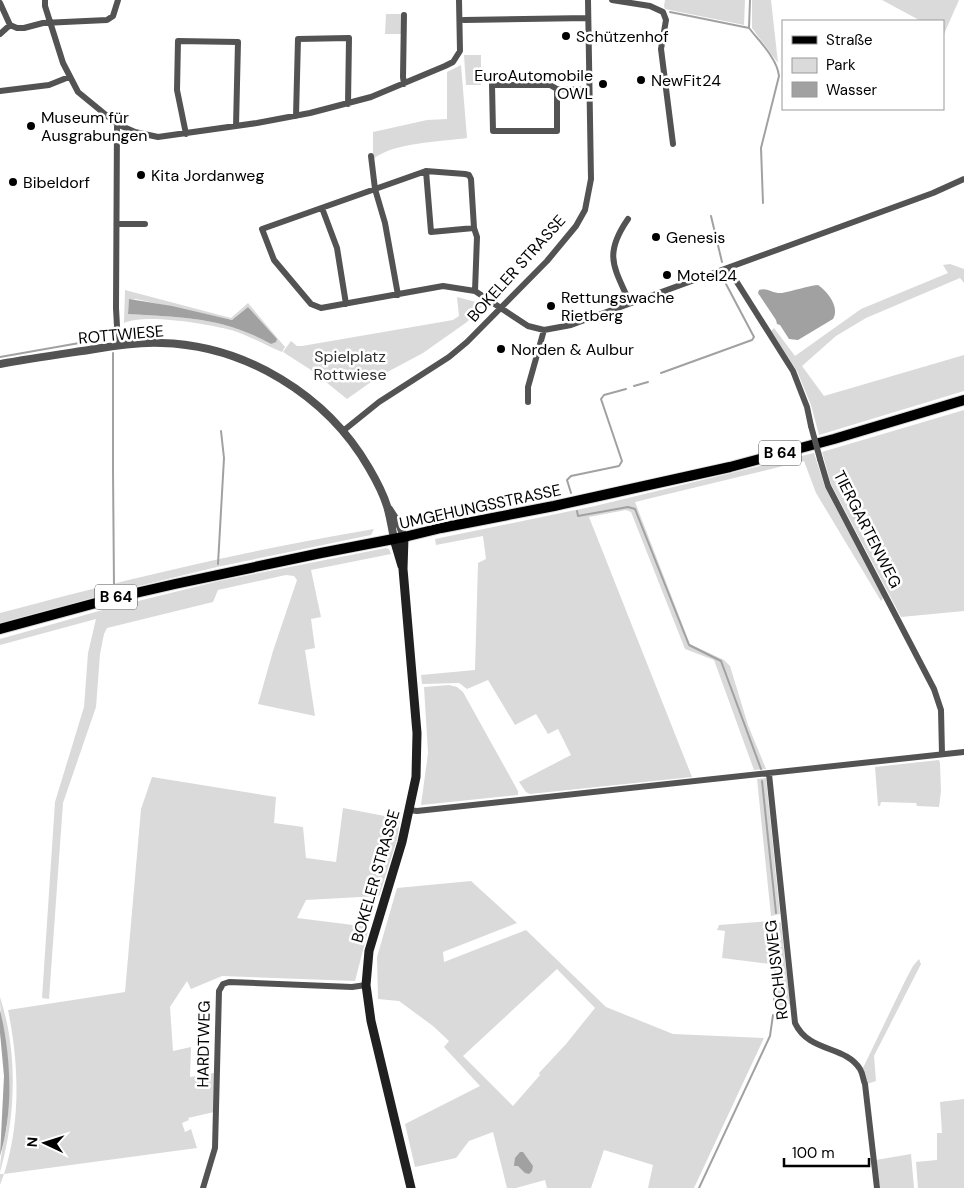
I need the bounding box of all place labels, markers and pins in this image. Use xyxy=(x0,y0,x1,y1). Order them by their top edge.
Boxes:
place label: Schützenhof xyxy=(576,26,669,47)
marker: Schützenhof xyxy=(560,30,572,42)
place label: EuroAutomobile OWL xyxy=(474,65,593,104)
place label: NewFit24 xyxy=(651,70,721,91)
marker: NewFit24 xyxy=(635,74,647,86)
marker: EuroAutomobile OWL xyxy=(597,78,609,90)
place label: Museum für Ausgrabungen xyxy=(41,107,147,146)
marker: Museum für Ausgrabungen xyxy=(25,120,37,132)
place label: Kita Jordanweg xyxy=(151,165,264,186)
marker: Kita Jordanweg xyxy=(135,169,147,181)
place label: Bibeldorf xyxy=(23,172,90,193)
marker: Bibeldorf xyxy=(7,176,19,188)
place label: Genesis xyxy=(666,227,725,248)
marker: Genesis xyxy=(650,231,662,243)
place label: Motel24 xyxy=(677,265,737,286)
marker: Motel24 xyxy=(661,269,673,281)
place label: Rettungswache Rietberg xyxy=(561,287,674,326)
marker: Rettungswache Rietberg xyxy=(545,300,557,312)
place label: Norden & Aulbur xyxy=(511,339,634,360)
marker: Norden & Aulbur xyxy=(495,343,507,355)

